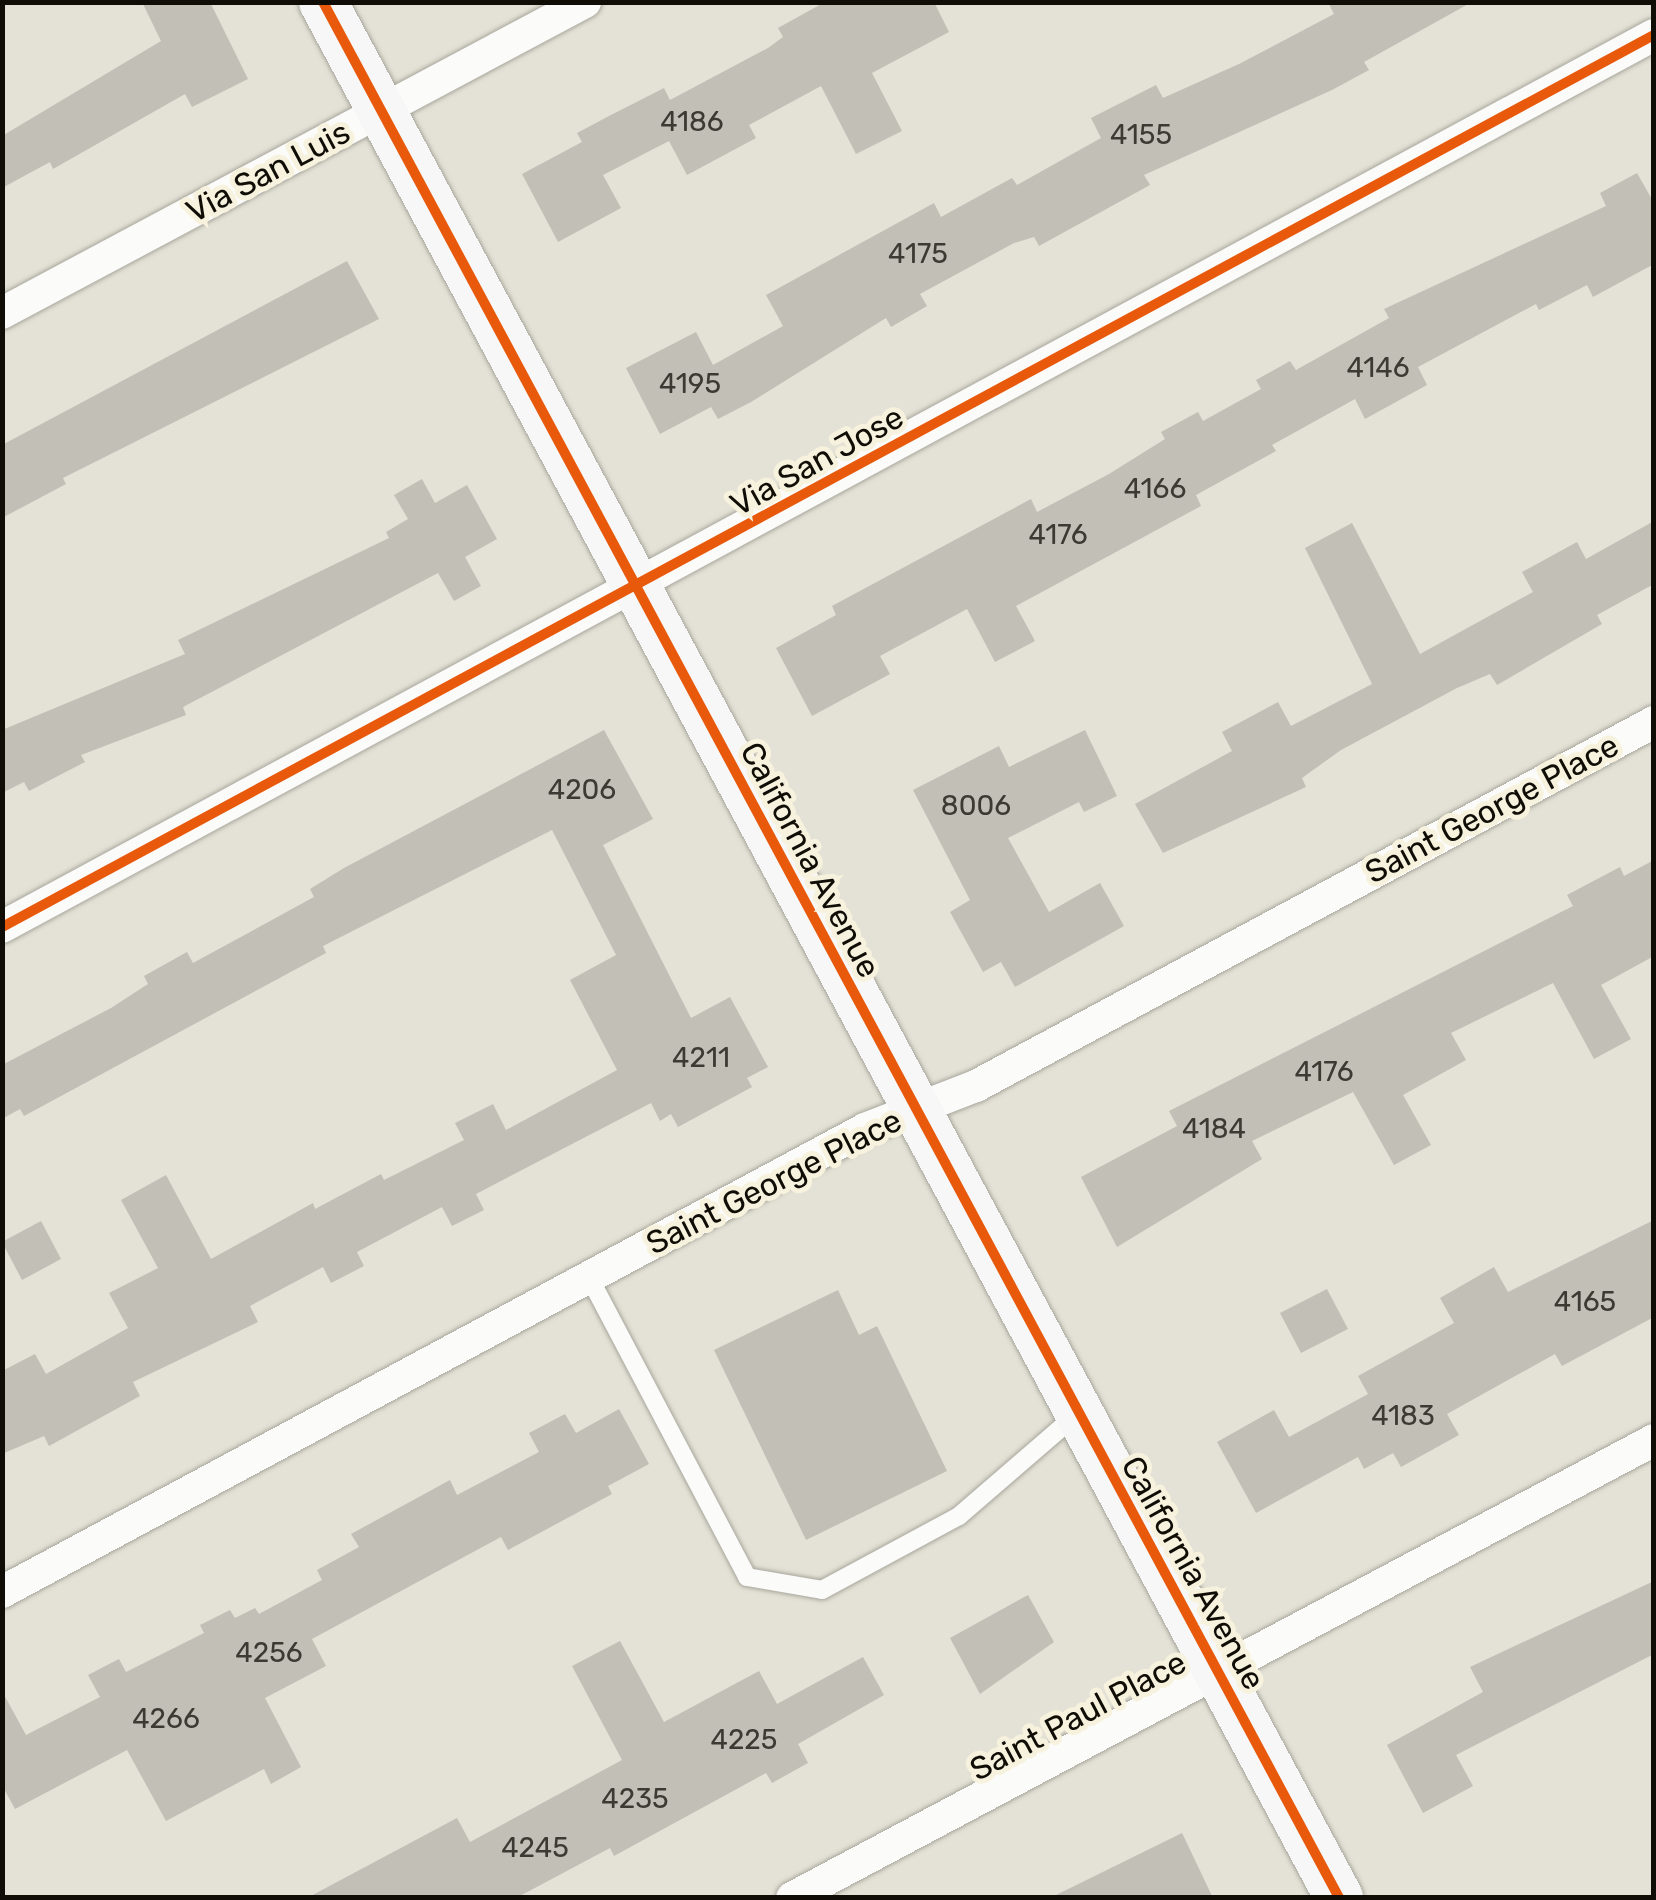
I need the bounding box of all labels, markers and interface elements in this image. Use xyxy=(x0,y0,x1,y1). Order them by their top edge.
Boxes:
house number: 4186 xyxy=(660,105,724,139)
street label: Via San Luis xyxy=(180,113,356,231)
house number: 4155 xyxy=(1110,118,1172,152)
house number: 4175 xyxy=(888,237,948,271)
house number: 4146 xyxy=(1346,351,1410,385)
house number: 4195 xyxy=(659,367,721,401)
street label: Via San Jose xyxy=(724,398,910,524)
house number: 4166 xyxy=(1124,472,1186,506)
house number: 4176 xyxy=(1028,518,1088,552)
street label: Saint George Place xyxy=(1359,726,1625,892)
street label: California Avenue xyxy=(732,735,888,985)
house number: 4206 xyxy=(548,773,616,807)
house number: 8006 xyxy=(941,789,1011,823)
house number: 4211 xyxy=(672,1041,730,1075)
house number: 4176 xyxy=(1294,1055,1354,1089)
street label: Saint George Place xyxy=(640,1101,908,1263)
house number: 4184 xyxy=(1182,1112,1246,1146)
house number: 4165 xyxy=(1554,1285,1616,1319)
house number: 4183 xyxy=(1371,1399,1435,1433)
street label: California Avenue xyxy=(1113,1449,1273,1697)
house number: 4256 xyxy=(235,1636,303,1670)
street label: Saint Paul Place xyxy=(963,1643,1193,1789)
house number: 4266 xyxy=(132,1702,200,1736)
house number: 4225 xyxy=(711,1723,777,1757)
house number: 4235 xyxy=(601,1782,669,1816)
house number: 4245 xyxy=(501,1831,569,1865)

